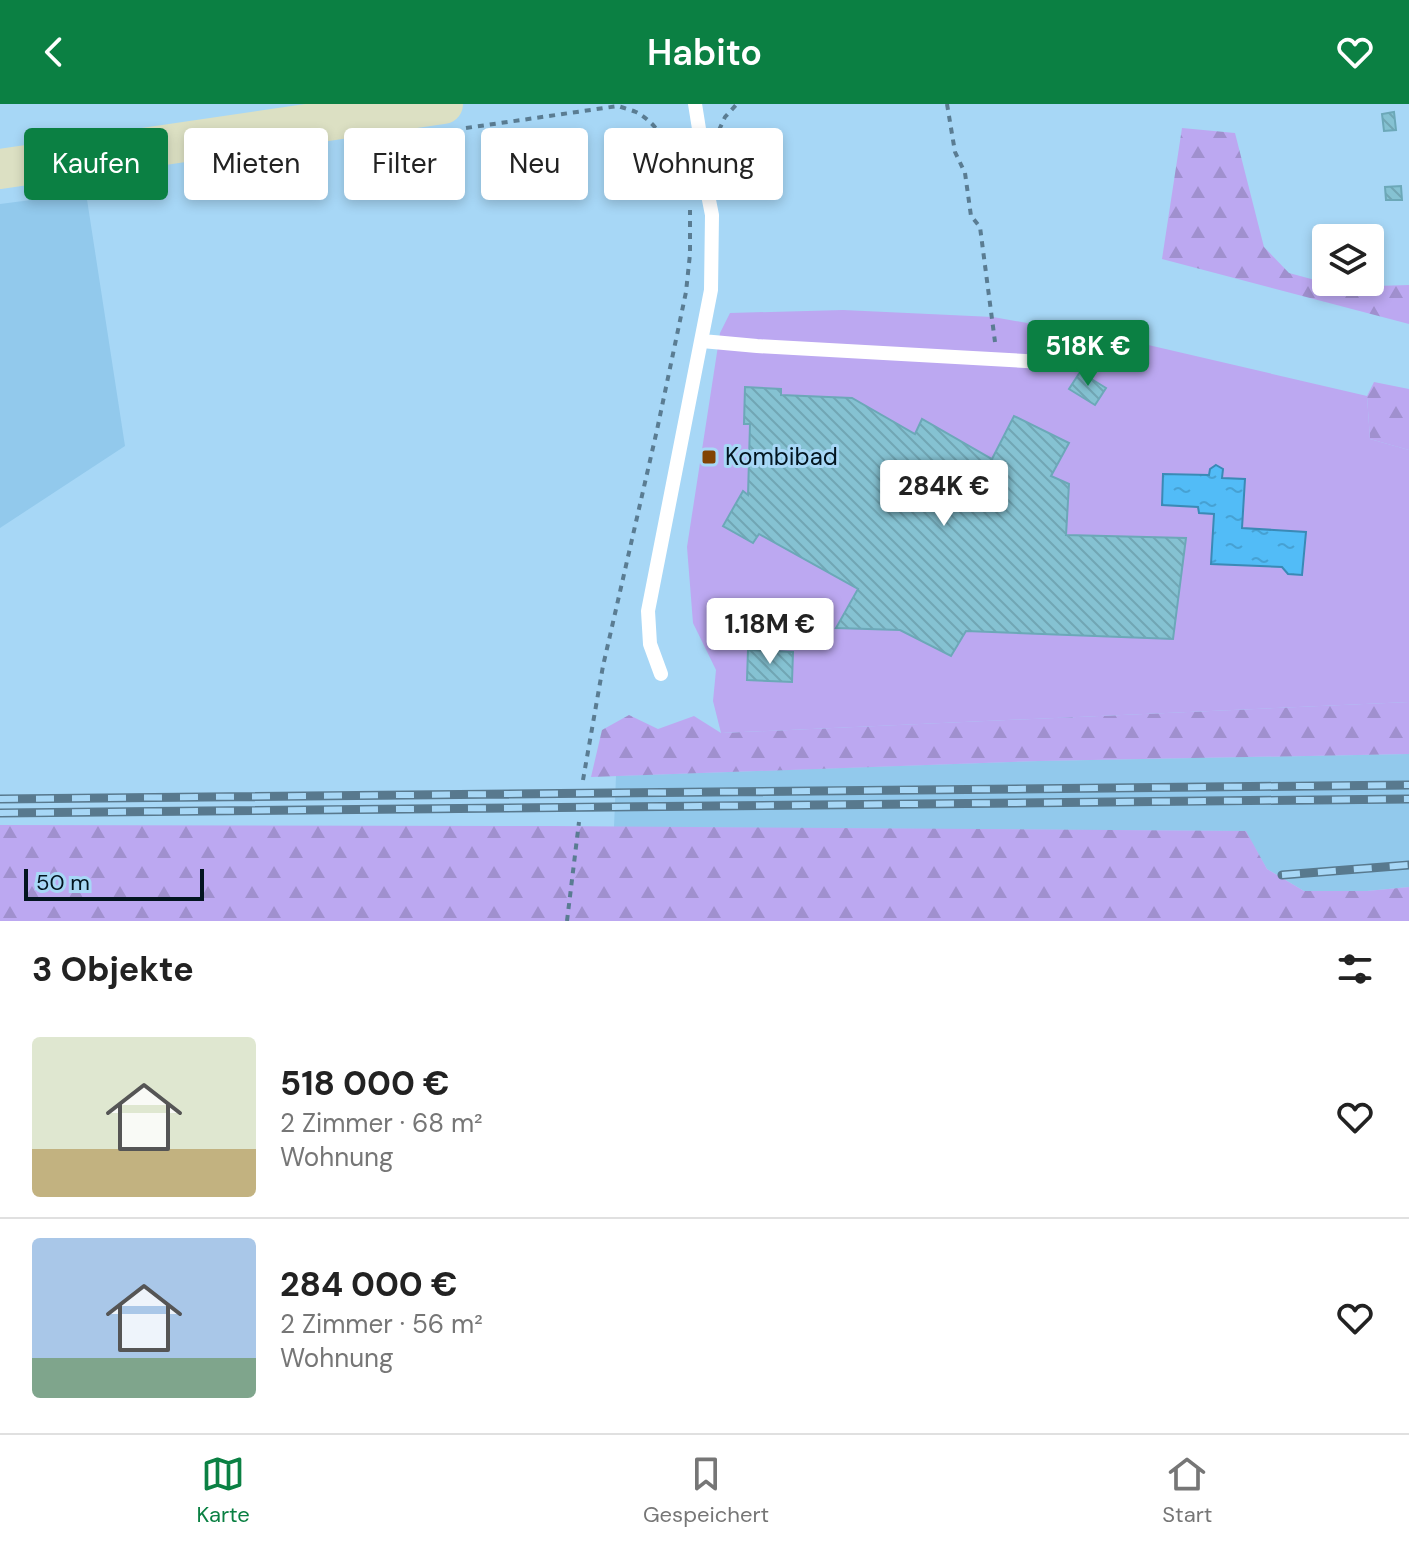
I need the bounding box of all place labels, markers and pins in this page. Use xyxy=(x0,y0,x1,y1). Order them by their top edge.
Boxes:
pin: 518K € xyxy=(1023,320,1153,388)
place label: Kombibad xyxy=(725,441,838,472)
marker: Kombibad xyxy=(700,448,718,466)
pin: 284K € xyxy=(879,460,1009,528)
pin: 1.18M € xyxy=(696,598,844,666)

